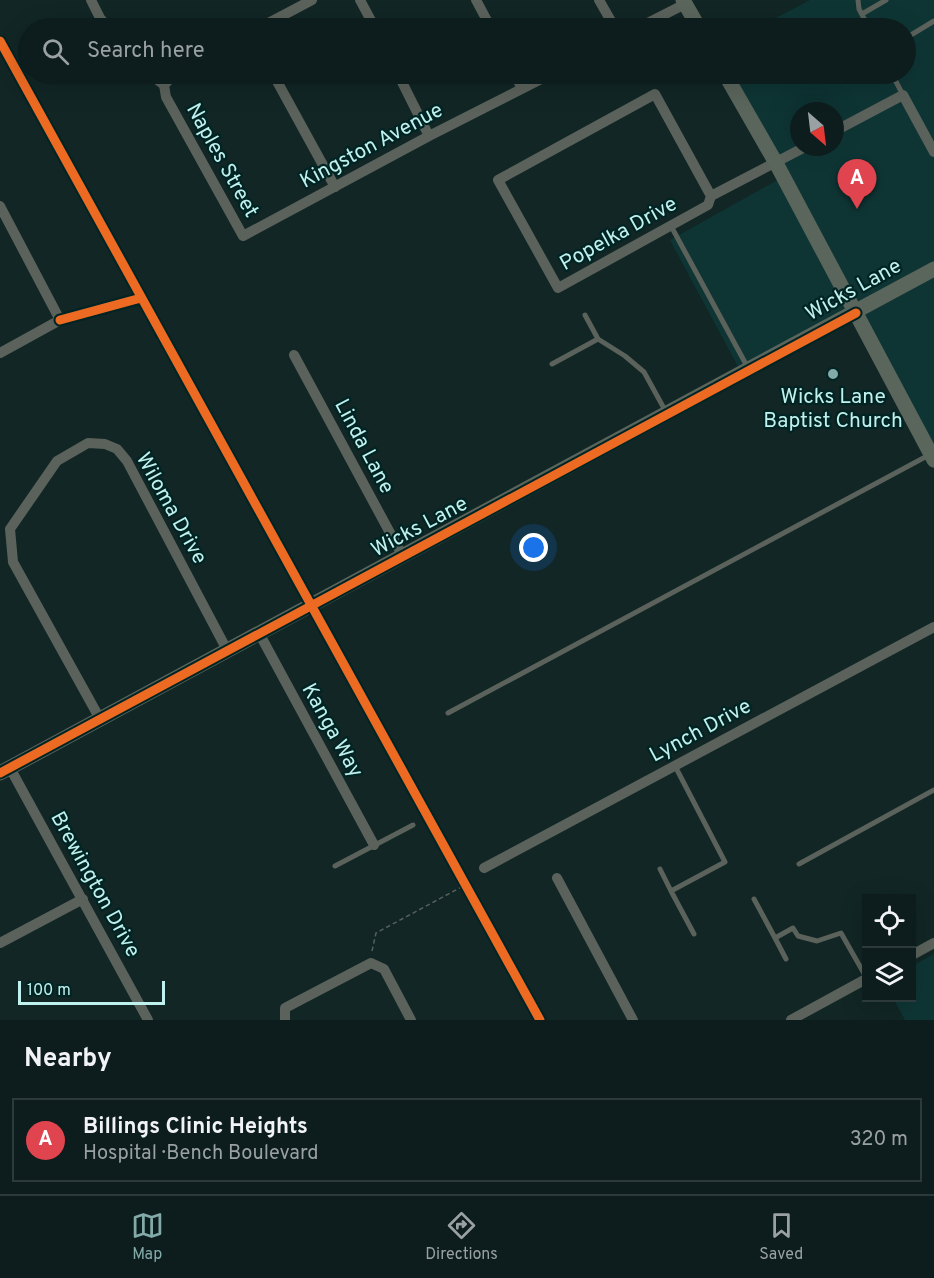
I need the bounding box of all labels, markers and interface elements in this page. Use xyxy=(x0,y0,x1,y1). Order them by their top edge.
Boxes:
search box xyxy=(18,18,916,84)
icon: search xyxy=(39,35,72,68)
text: Search here xyxy=(87,38,205,65)
street label: Kingston Avenue xyxy=(295,97,448,195)
street label: Naples Street xyxy=(179,99,264,223)
north arrow xyxy=(790,102,844,156)
pin: A xyxy=(838,160,876,209)
street label: Popelka Drive xyxy=(555,191,682,278)
street label: Wicks Lane xyxy=(801,253,906,328)
marker: Wicks Lane Baptist Church xyxy=(826,367,840,381)
place label: Wicks Lane Baptist Church xyxy=(763,384,903,435)
street label: Linda Lane xyxy=(327,395,400,499)
street label: Wiloma Drive xyxy=(129,448,212,569)
street label: Wicks Lane xyxy=(367,491,473,564)
your location xyxy=(519,533,548,562)
street label: Kanga Way xyxy=(295,679,369,783)
street label: Lynch Drive xyxy=(645,693,756,769)
street label: Brewington Drive xyxy=(43,807,146,962)
map controls xyxy=(862,894,916,1002)
button: locate xyxy=(862,894,916,948)
button: layers xyxy=(862,948,916,1002)
scale bar xyxy=(18,978,165,1006)
text: 100 m xyxy=(27,981,71,1001)
text: Nearby xyxy=(24,1043,112,1076)
text: Billings Clinic Heights xyxy=(83,1114,308,1141)
text: A xyxy=(38,1127,53,1153)
text: 320 m xyxy=(850,1127,908,1153)
text: Hospital · Bench Boulevard xyxy=(83,1141,319,1167)
tab: Map xyxy=(131,1209,164,1265)
tab: Directions xyxy=(425,1209,498,1265)
tab: Saved xyxy=(759,1209,803,1265)

